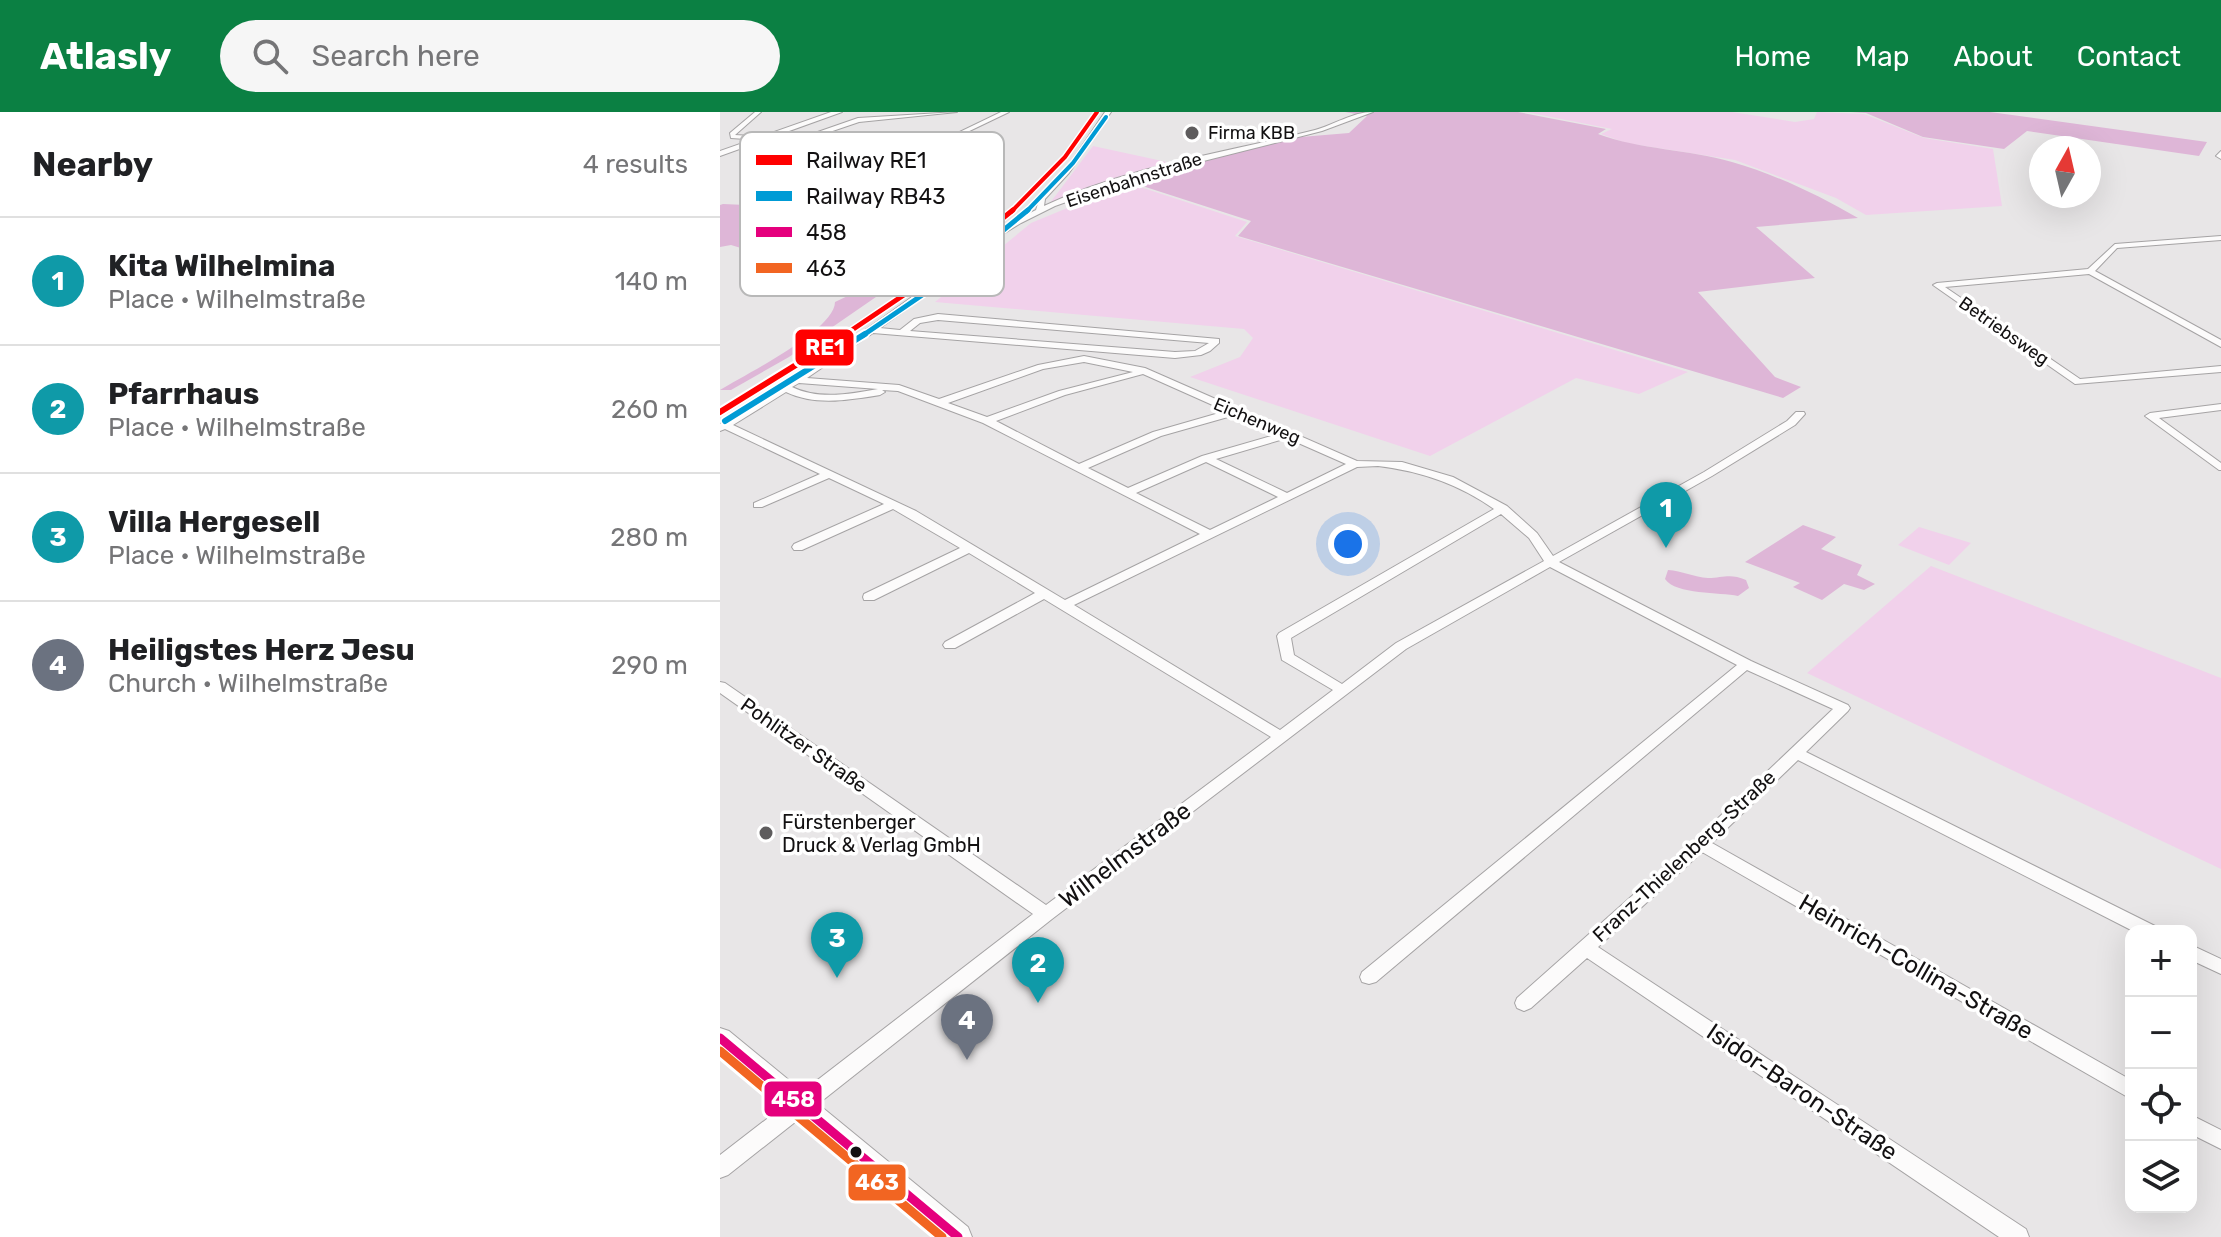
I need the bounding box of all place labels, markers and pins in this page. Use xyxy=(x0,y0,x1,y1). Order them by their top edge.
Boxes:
place label: Firma KBB xyxy=(1208,122,1295,144)
marker: Firma KBB xyxy=(1183,124,1201,142)
pin: 1 xyxy=(1640,482,1692,548)
place label: Fürstenberger Druck & Verlag GmbH xyxy=(782,810,981,857)
marker: Fürstenberger Druck & Verlag GmbH xyxy=(757,824,775,842)
pin: 3 xyxy=(811,912,863,978)
pin: 2 xyxy=(1012,937,1064,1003)
pin: 4 xyxy=(941,994,993,1060)
unlabelled marker xyxy=(848,1144,864,1160)

